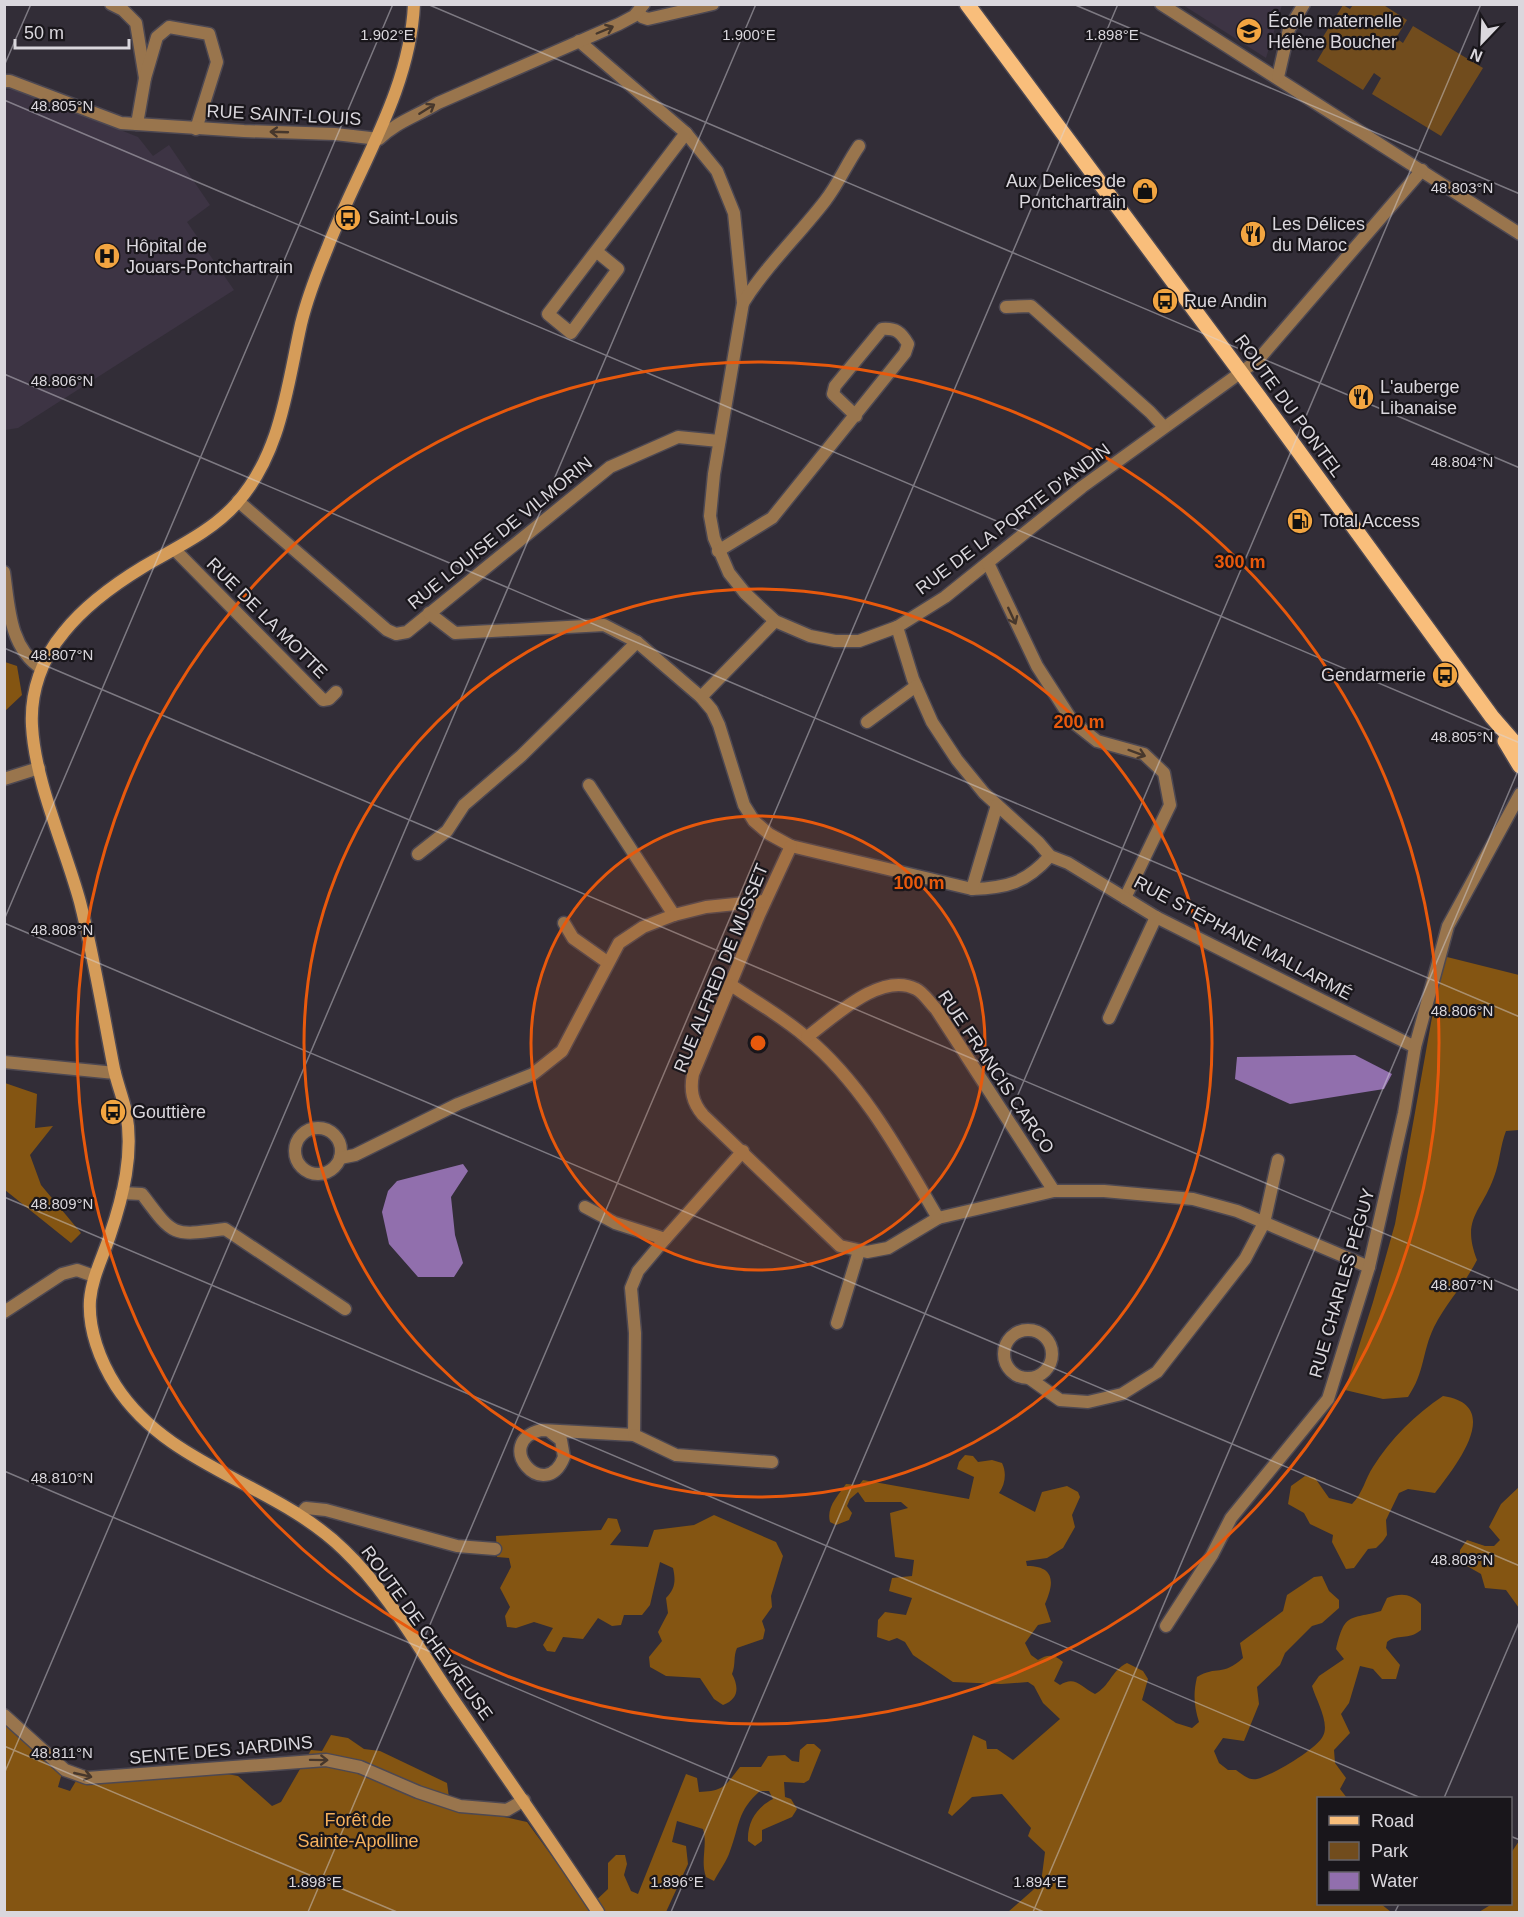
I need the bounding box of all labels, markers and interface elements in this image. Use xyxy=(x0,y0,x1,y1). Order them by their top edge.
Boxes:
place label: École maternelle Hélène Boucher xyxy=(1268,11,1402,52)
scale bar xyxy=(15,12,129,50)
north arrow xyxy=(1452,12,1512,72)
school or university icon: École maternelle Hélène Boucher xyxy=(1234,16,1264,46)
text: 50 m xyxy=(24,23,64,43)
one-way arrow xyxy=(596,24,614,35)
text: 1.902°E xyxy=(360,26,414,43)
text: 1.900°E xyxy=(722,26,776,43)
text: 1.898°E xyxy=(1085,26,1139,43)
text: N xyxy=(1468,45,1485,65)
text: 48.805°N xyxy=(31,97,93,114)
street label: RUE SAINT-LOUIS xyxy=(206,101,362,129)
one-way arrow xyxy=(419,103,436,116)
one-way arrow xyxy=(269,127,289,138)
place label: Aux Delices de Pontchartrain xyxy=(1006,171,1126,212)
shop icon: Aux Delices de Pontchartrain xyxy=(1130,176,1160,206)
text: 48.803°N xyxy=(1431,179,1493,196)
bus stop icon: Saint-Louis xyxy=(333,203,363,233)
place label: Saint-Louis xyxy=(368,208,458,228)
place label: Les Délices du Maroc xyxy=(1272,214,1365,255)
restaurant icon: Les Délices du Maroc xyxy=(1238,219,1268,249)
place label: Hôpital de Jouars-Pontchartrain xyxy=(126,236,293,277)
hospital icon: Hôpital de Jouars-Pontchartrain xyxy=(92,241,122,271)
bus stop icon: Rue Andin xyxy=(1150,286,1180,316)
place label: Rue Andin xyxy=(1184,291,1267,311)
street label: ROUTE DU PONTEL xyxy=(1231,331,1347,481)
text: 48.806°N xyxy=(31,372,93,389)
place label: L'auberge Libanaise xyxy=(1380,377,1460,418)
restaurant icon: L'auberge Libanaise xyxy=(1346,382,1376,412)
street label: RUE DE LA PORTE D'ANDIN xyxy=(912,439,1114,599)
street label: RUE LOUISE DE VILMORIN xyxy=(404,453,596,613)
text: 48.804°N xyxy=(1431,453,1493,470)
fuel station icon: Total Access xyxy=(1285,506,1315,536)
place label: Total Access xyxy=(1320,511,1420,531)
text: 300 m xyxy=(1214,552,1266,572)
street label: RUE DE LA MOTTE xyxy=(203,554,331,682)
one-way arrow xyxy=(1006,607,1018,625)
text: 48.807°N xyxy=(31,646,93,663)
bus stop icon: Gendarmerie xyxy=(1430,660,1460,690)
place label: Gendarmerie xyxy=(1321,665,1426,685)
text: 200 m xyxy=(1053,712,1105,732)
text: 48.805°N xyxy=(1431,728,1493,745)
one-way arrow xyxy=(1127,748,1145,759)
street label: RUE ALFRED DE MUSSET xyxy=(670,861,772,1075)
street label: RUE STÉPHANE MALLARMÉ xyxy=(1131,872,1355,1004)
text: 100 m xyxy=(893,873,945,893)
text: 48.808°N xyxy=(31,921,93,938)
street label: RUE FRANCIS CARCO xyxy=(934,987,1058,1157)
text: 48.806°N xyxy=(1431,1002,1493,1019)
centre of rings xyxy=(748,1033,768,1053)
bus stop icon: Gouttière xyxy=(98,1097,128,1127)
place label: Gouttière xyxy=(132,1102,206,1122)
street label: RUE CHARLES PÉGUY xyxy=(1305,1186,1379,1380)
text: 48.809°N xyxy=(31,1195,93,1212)
text: 48.807°N xyxy=(1431,1276,1493,1293)
text: 48.810°N xyxy=(31,1469,93,1486)
street label: ROUTE DE CHEVREUSE xyxy=(357,1542,497,1724)
text: 48.808°N xyxy=(1431,1551,1493,1568)
street label: SENTE DES JARDINS xyxy=(128,1732,314,1768)
text: 48.811°N xyxy=(31,1744,93,1761)
one-way arrow xyxy=(308,1754,328,1766)
one-way arrow xyxy=(73,1770,92,1781)
legend xyxy=(1317,1797,1512,1905)
park label: Forêt de Sainte-Apolline xyxy=(297,1810,419,1851)
text: Road xyxy=(1371,1811,1414,1831)
text: Park xyxy=(1371,1841,1409,1861)
text: Water xyxy=(1371,1871,1418,1891)
text: 1.898°E xyxy=(288,1873,342,1890)
text: 1.896°E xyxy=(650,1873,704,1890)
text: 1.894°E xyxy=(1013,1873,1067,1890)

